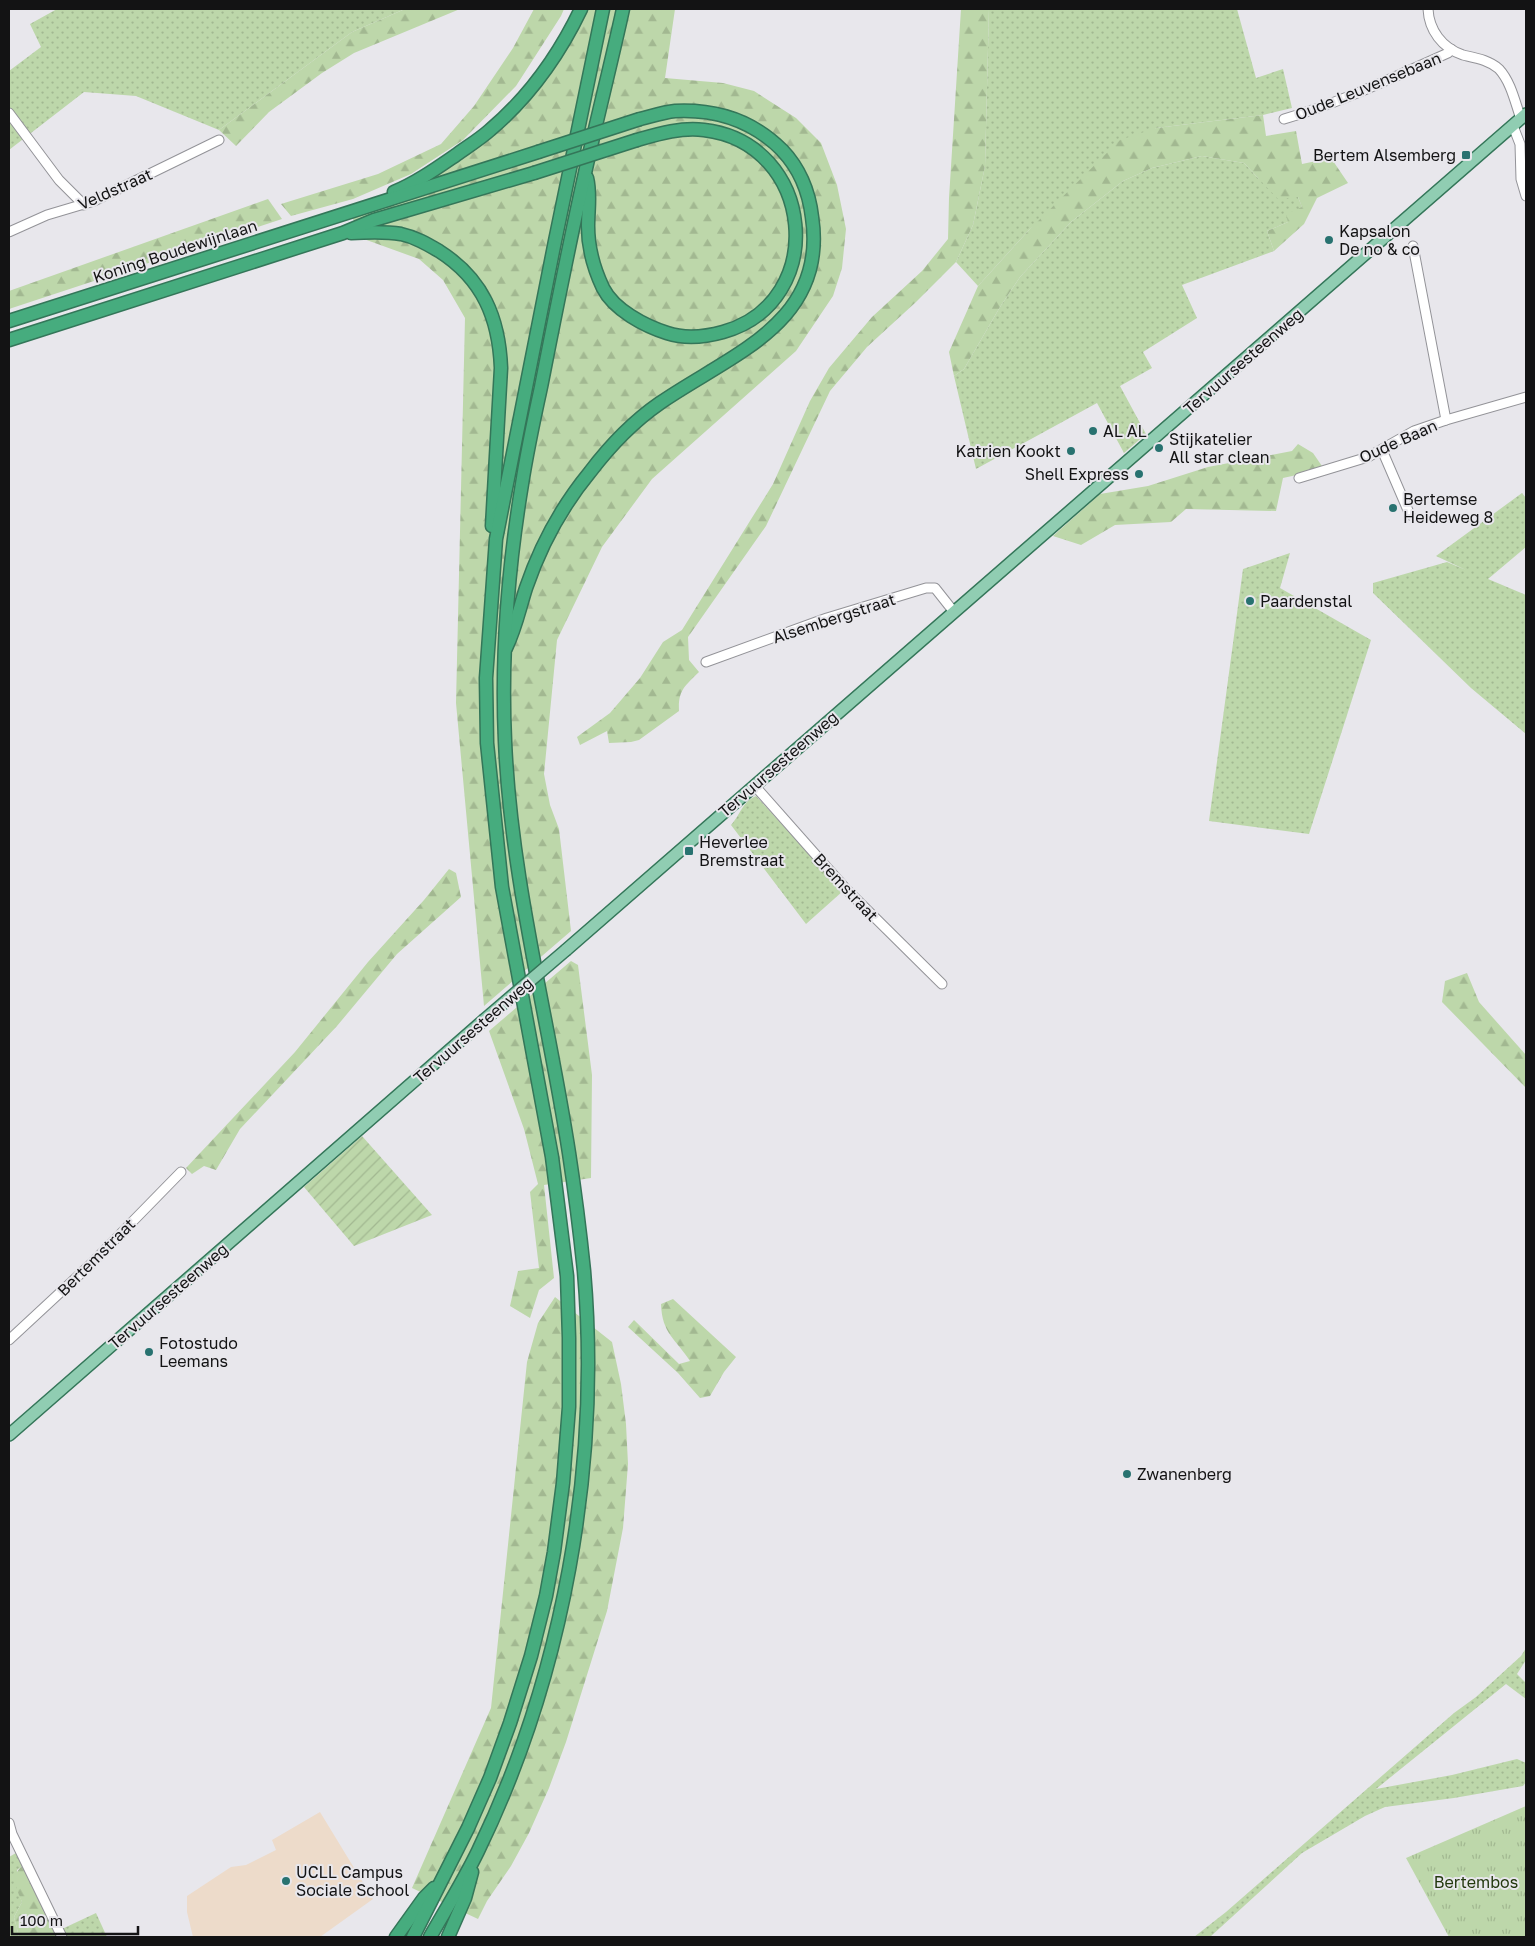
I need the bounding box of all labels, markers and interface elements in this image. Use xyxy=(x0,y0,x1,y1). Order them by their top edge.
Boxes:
street label: Oude Leuvensebaan xyxy=(1292,48,1444,124)
place label: Bertem Alsemberg xyxy=(1313,145,1456,165)
marker: Bertem Alsemberg xyxy=(1460,149,1472,161)
street label: Veldstraat xyxy=(75,164,155,214)
street label: Koning Boudewijnlaan xyxy=(90,215,260,287)
place label: Kapsalon De no & co xyxy=(1339,221,1420,259)
marker: Kapsalon De no & co xyxy=(1323,234,1335,246)
street label: Tervuursesteenweg xyxy=(1179,304,1307,418)
street label: Oude Baan xyxy=(1356,415,1440,467)
place label: AL AL xyxy=(1103,421,1147,441)
marker: AL AL xyxy=(1087,425,1099,437)
place label: Stijkatelier All star clean xyxy=(1169,429,1270,467)
place label: Katrien Kookt xyxy=(956,441,1061,461)
marker: Stijkatelier All star clean xyxy=(1153,442,1165,454)
marker: Katrien Kookt xyxy=(1065,445,1077,457)
place label: Shell Express xyxy=(1025,464,1129,484)
marker: Shell Express xyxy=(1133,468,1145,480)
place label: Bertemse Heideweg 8 xyxy=(1403,489,1493,527)
marker: Bertemse Heideweg 8 xyxy=(1387,502,1399,514)
street label: Alsembergstraat xyxy=(770,589,898,647)
place label: Paardenstal xyxy=(1260,591,1352,611)
marker: Paardenstal xyxy=(1244,595,1256,607)
street label: Tervuursesteenweg xyxy=(714,707,842,821)
place label: Heverlee Bremstraat xyxy=(699,832,785,870)
marker: Heverlee Bremstraat xyxy=(683,845,695,857)
street label: Bremstraat xyxy=(810,849,882,925)
street label: Tervuursesteenweg xyxy=(409,973,537,1087)
street label: Bertemstraat xyxy=(53,1214,139,1300)
street label: Tervuursesteenweg xyxy=(104,1239,232,1353)
place label: Fotostudo Leemans xyxy=(159,1333,238,1371)
marker: Fotostudo Leemans xyxy=(143,1346,155,1358)
place label: Zwanenberg xyxy=(1137,1464,1232,1484)
marker: Zwanenberg xyxy=(1121,1468,1133,1480)
place label: UCLL Campus Sociale School xyxy=(296,1862,409,1900)
park label: Bertembos xyxy=(1434,1872,1518,1892)
marker: UCLL Campus Sociale School xyxy=(280,1875,292,1887)
scale bar xyxy=(12,1904,139,1936)
text: 100 m xyxy=(20,1911,63,1929)

